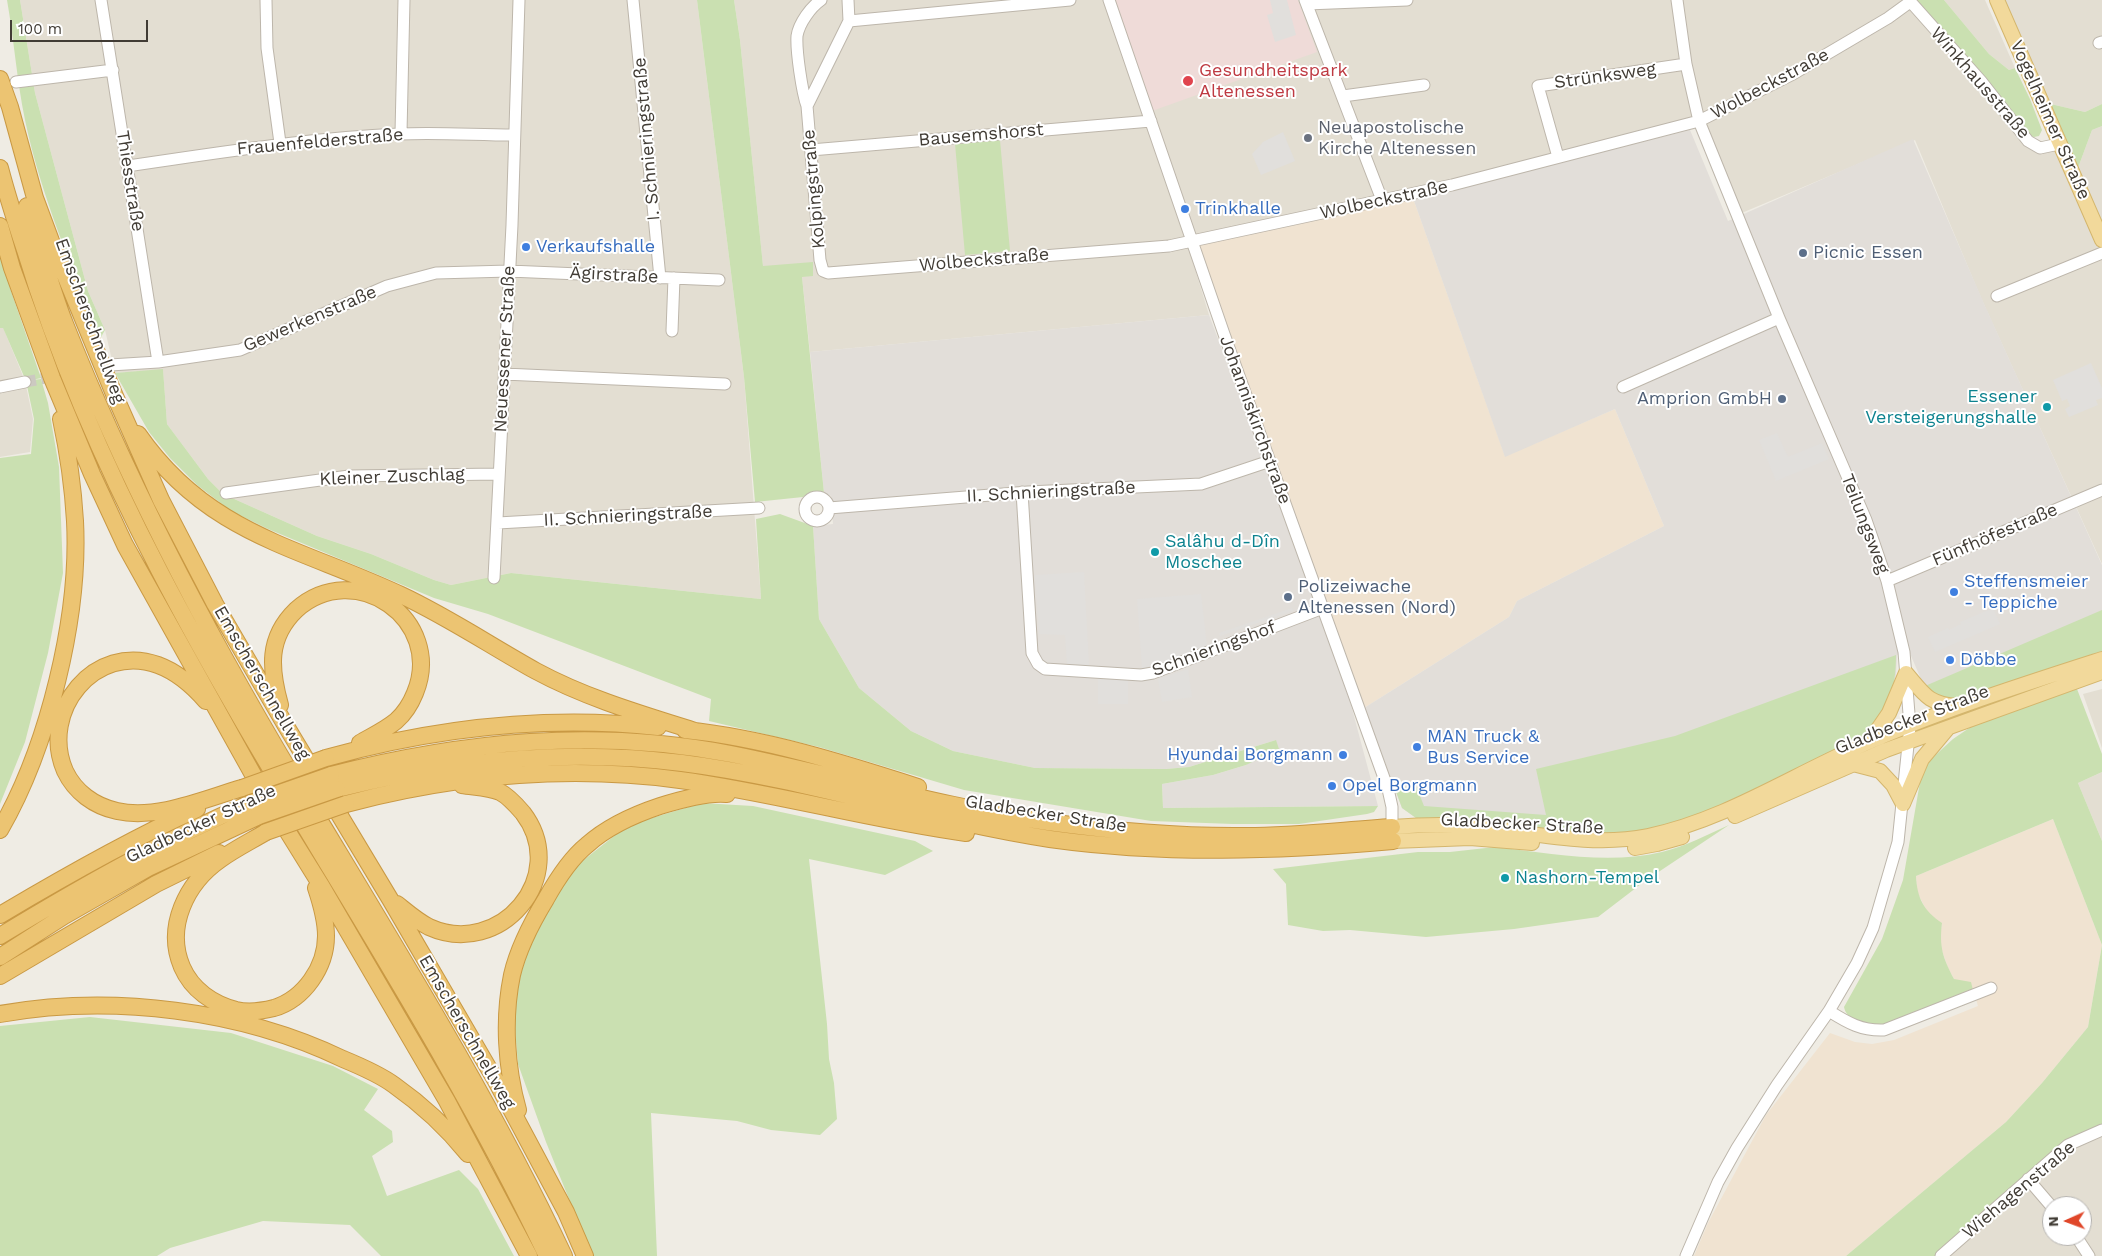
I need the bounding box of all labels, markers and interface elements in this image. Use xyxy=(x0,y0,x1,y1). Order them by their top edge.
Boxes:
scale bar xyxy=(12,10,150,42)
text: 100 m xyxy=(18,20,62,38)
street label: Winkhausstraße xyxy=(1926,23,2034,143)
street label: Vogelheimer Straße xyxy=(2005,37,2095,203)
street label: Wolbeckstraße xyxy=(1707,44,1833,124)
street label: I. Schnieringstraße xyxy=(629,56,665,222)
street label: Strünksweg xyxy=(1553,58,1657,94)
place label: Gesundheitspark Altenessen xyxy=(1199,60,1348,102)
marker: Gesundheitspark Altenessen xyxy=(1181,74,1195,88)
place label: Neuapostolische Kirche Altenessen xyxy=(1318,117,1476,160)
street label: Bausemshorst xyxy=(918,119,1044,151)
street label: Frauenfelderstraße xyxy=(236,124,404,160)
street label: Kolpingstraße xyxy=(798,128,830,250)
street label: Thiesstraße xyxy=(111,129,149,233)
marker: Neuapostolische Kirche Altenessen xyxy=(1302,132,1314,144)
street label: Wolbeckstraße xyxy=(1318,176,1450,224)
place label: Trinkhalle xyxy=(1195,198,1281,220)
marker: Trinkhalle xyxy=(1179,203,1191,215)
street label: Emscherschnellweg xyxy=(50,235,130,407)
place label: Verkaufshalle xyxy=(536,236,655,258)
marker: Verkaufshalle xyxy=(520,241,532,253)
place label: Picnic Essen xyxy=(1813,242,1923,264)
street label: Wolbeckstraße xyxy=(918,244,1050,276)
marker: Picnic Essen xyxy=(1797,247,1809,259)
street label: Ägirstraße xyxy=(569,262,659,288)
street label: Neuessener Straße xyxy=(490,265,520,433)
street label: Gewerkenstraße xyxy=(240,281,380,357)
street label: Johanniskirchstraße xyxy=(1214,333,1296,507)
place label: Essener Versteigerungshalle xyxy=(1865,386,2037,428)
place label: Amprion GmbH xyxy=(1637,388,1772,410)
marker: Amprion GmbH xyxy=(1776,393,1788,405)
marker: Essener Versteigerungshalle xyxy=(2041,401,2053,413)
street label: Kleiner Zuschlag xyxy=(319,464,465,490)
street label: Teilungsweg xyxy=(1836,471,1894,577)
street label: II. Schnieringstraße xyxy=(966,477,1136,507)
street label: Fünfhöfestraße xyxy=(1929,499,2061,571)
street label: II. Schnieringstraße xyxy=(543,501,713,531)
place label: Salâhu d-Dîn Moschee xyxy=(1165,531,1280,574)
marker: Salâhu d-Dîn Moschee xyxy=(1149,546,1161,558)
place label: Steffensmeier - Teppiche xyxy=(1964,571,2088,614)
place label: Polizeiwache Altenessen (Nord) xyxy=(1298,576,1456,618)
marker: Steffensmeier - Teppiche xyxy=(1948,586,1960,598)
marker: Polizeiwache Altenessen (Nord) xyxy=(1282,591,1294,603)
street label: Emscherschnellweg xyxy=(209,602,315,764)
street label: Schnieringshof xyxy=(1149,617,1279,681)
place label: Döbbe xyxy=(1960,649,2017,671)
marker: Döbbe xyxy=(1944,654,1956,666)
street label: Gladbecker Straße xyxy=(1832,681,1992,759)
place label: MAN Truck & Bus Service xyxy=(1427,726,1539,769)
marker: MAN Truck & Bus Service xyxy=(1411,741,1423,753)
place label: Hyundai Borgmann xyxy=(1167,744,1333,766)
marker: Hyundai Borgmann xyxy=(1337,749,1349,761)
place label: Opel Borgmann xyxy=(1342,775,1477,797)
street label: Gladbecker Straße xyxy=(122,780,280,868)
marker: Opel Borgmann xyxy=(1326,780,1338,792)
street label: Gladbecker Straße xyxy=(964,791,1128,837)
street label: Gladbecker Straße xyxy=(1440,809,1604,839)
place label: Nashorn-Tempel xyxy=(1515,867,1659,889)
marker: Nashorn-Tempel xyxy=(1499,872,1511,884)
street label: Emscherschnellweg xyxy=(414,951,520,1113)
street label: Wiehagenstraße xyxy=(1958,1137,2080,1243)
north arrow xyxy=(2042,1196,2092,1246)
text: N xyxy=(2045,1216,2061,1227)

